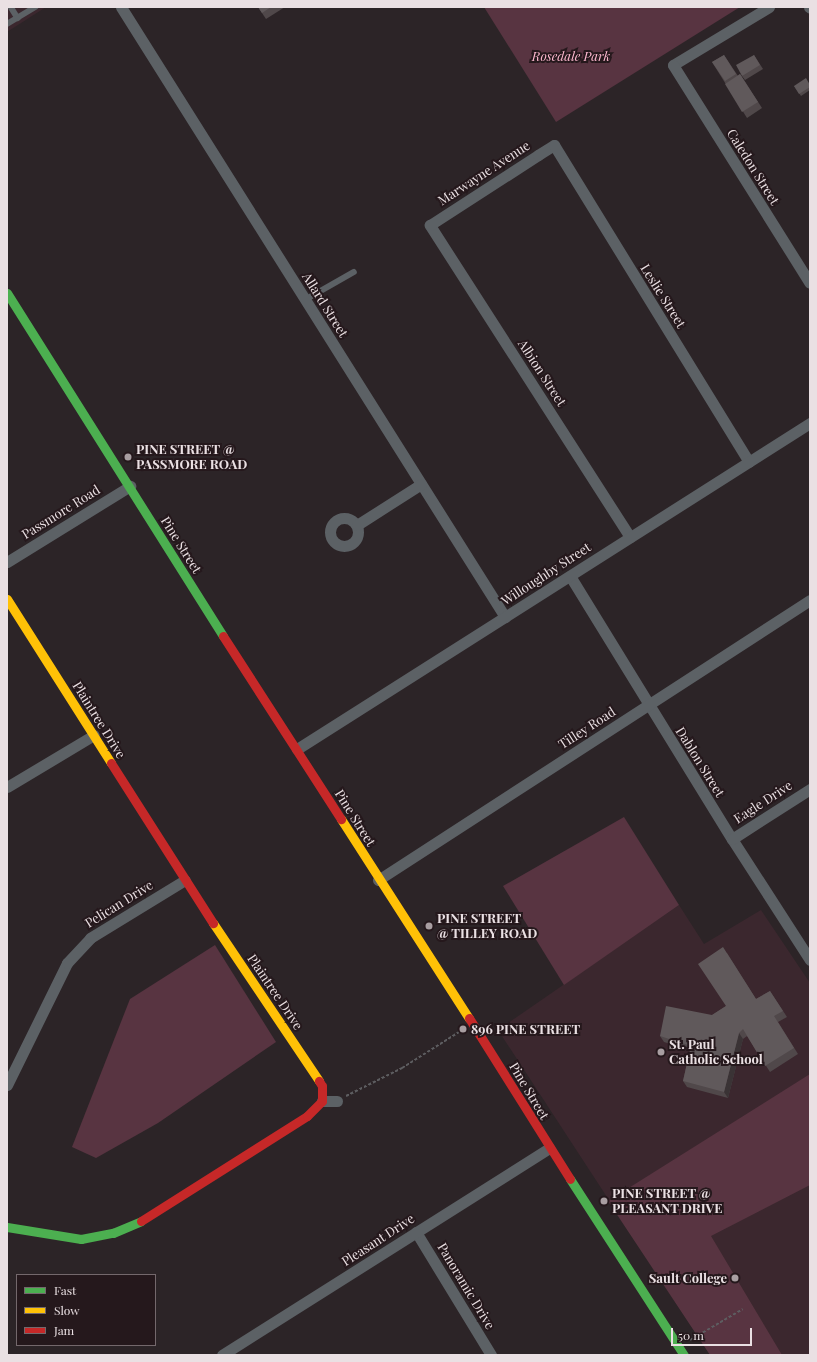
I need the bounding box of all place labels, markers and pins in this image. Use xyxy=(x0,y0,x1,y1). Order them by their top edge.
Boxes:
place label: PINE STREET @ PASSMORE ROAD xyxy=(136,442,247,473)
marker: PINE STREET @ PASSMORE ROAD xyxy=(123,452,133,462)
place label: PINE STREET @ TILLEY ROAD xyxy=(437,911,538,942)
marker: PINE STREET @ TILLEY ROAD xyxy=(424,921,434,931)
place label: 896 PINE STREET xyxy=(471,1021,580,1037)
marker: 896 PINE STREET xyxy=(458,1024,468,1034)
place label: St. Paul Catholic School xyxy=(669,1037,763,1068)
marker: St. Paul Catholic School xyxy=(656,1047,666,1057)
place label: PINE STREET @ PLEASANT DRIVE xyxy=(612,1186,723,1217)
marker: PINE STREET @ PLEASANT DRIVE xyxy=(599,1196,609,1206)
place label: Sault College xyxy=(649,1270,727,1286)
marker: Sault College xyxy=(730,1273,740,1283)

